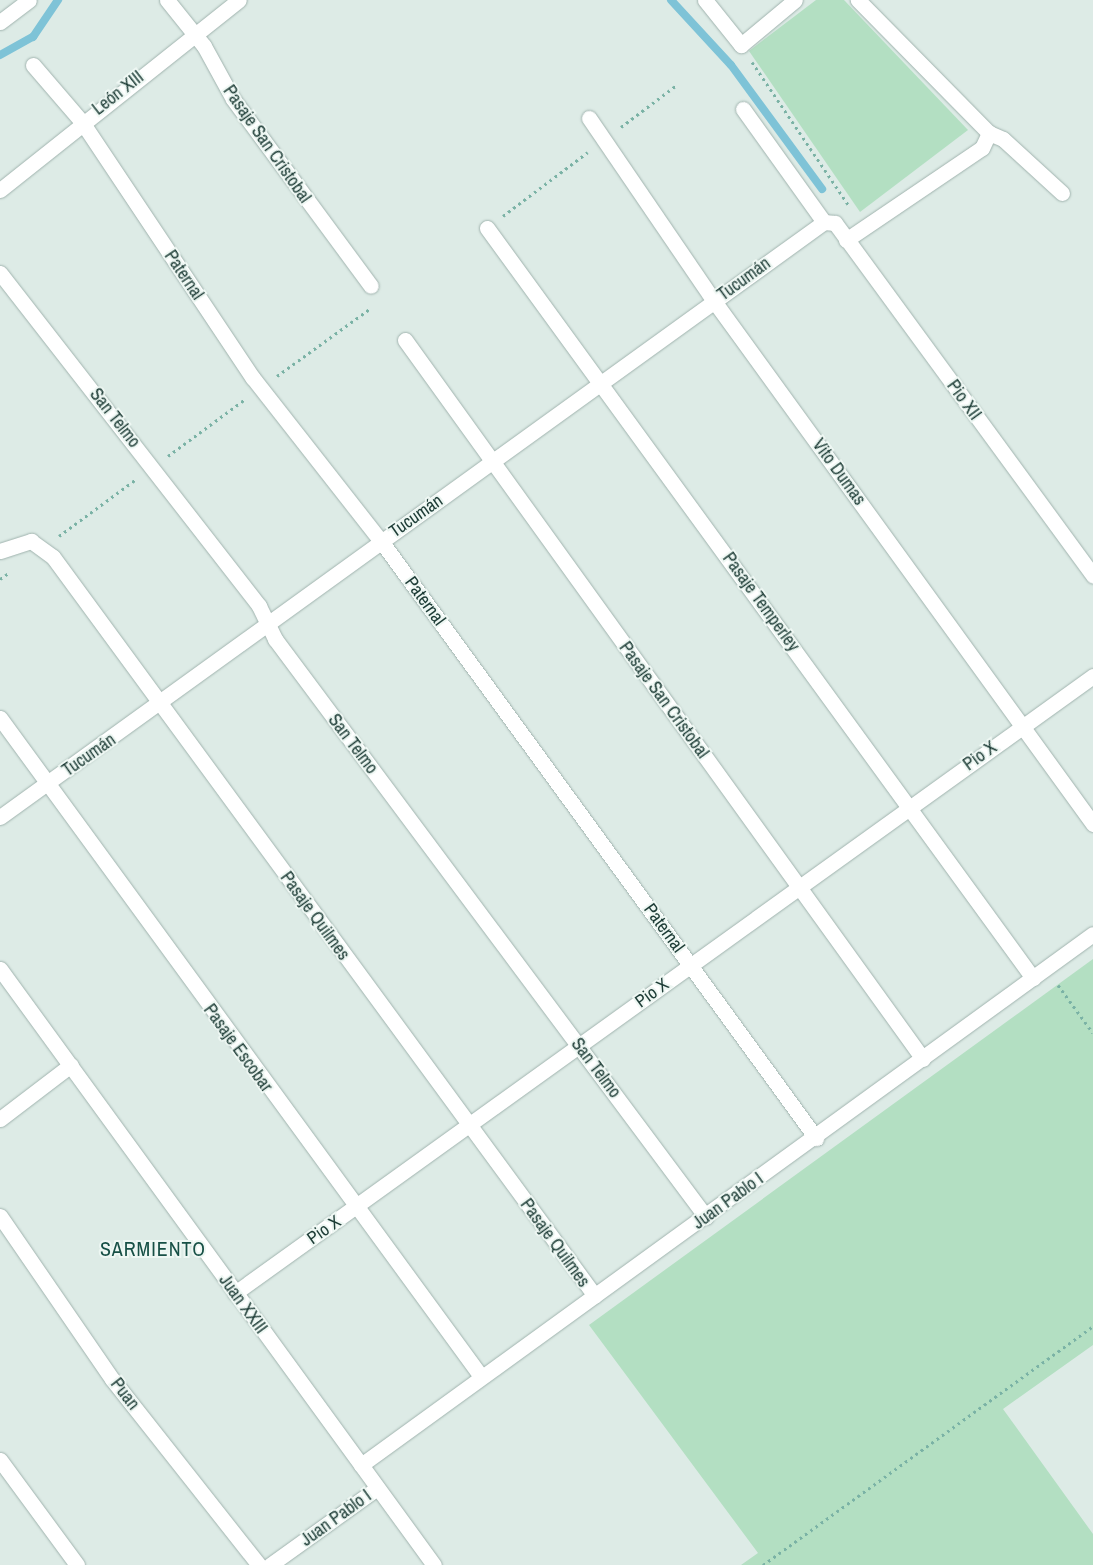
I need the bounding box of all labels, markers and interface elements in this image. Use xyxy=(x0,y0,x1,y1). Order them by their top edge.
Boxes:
street label: León XIII xyxy=(88,66,148,120)
street label: Pasaje San Cristobal xyxy=(218,81,316,207)
street label: Paternal xyxy=(160,246,208,304)
street label: Tucumán xyxy=(713,253,775,305)
street label: Pio XII xyxy=(942,376,986,424)
street label: San Telmo xyxy=(85,384,145,452)
street label: Vito Dumas xyxy=(808,435,870,509)
street label: Tucumán xyxy=(385,490,447,542)
street label: Pasaje Temperley xyxy=(718,548,804,656)
street label: Paternal xyxy=(400,572,450,630)
street label: Pasaje San Cristobal xyxy=(615,638,713,762)
street label: San Telmo xyxy=(323,710,383,778)
street label: Tucumán xyxy=(58,729,120,781)
street label: Pio X xyxy=(959,737,1001,775)
street label: Pasaje Quilmes xyxy=(276,868,354,964)
street label: Paternal xyxy=(639,899,689,957)
street label: Pio X xyxy=(631,974,673,1012)
street label: Pasaje Escobar xyxy=(199,1000,277,1096)
street label: San Telmo xyxy=(566,1034,626,1102)
street label: Juan Pablo I xyxy=(688,1168,768,1234)
street label: Pasaje Quilmes xyxy=(516,1195,594,1291)
street label: Pio X xyxy=(303,1211,345,1249)
district label: SARMIENTO xyxy=(99,1236,207,1260)
street label: Juan XXIII xyxy=(214,1270,272,1338)
street label: Puan xyxy=(106,1374,144,1414)
street label: Juan Pablo I xyxy=(296,1485,376,1551)

